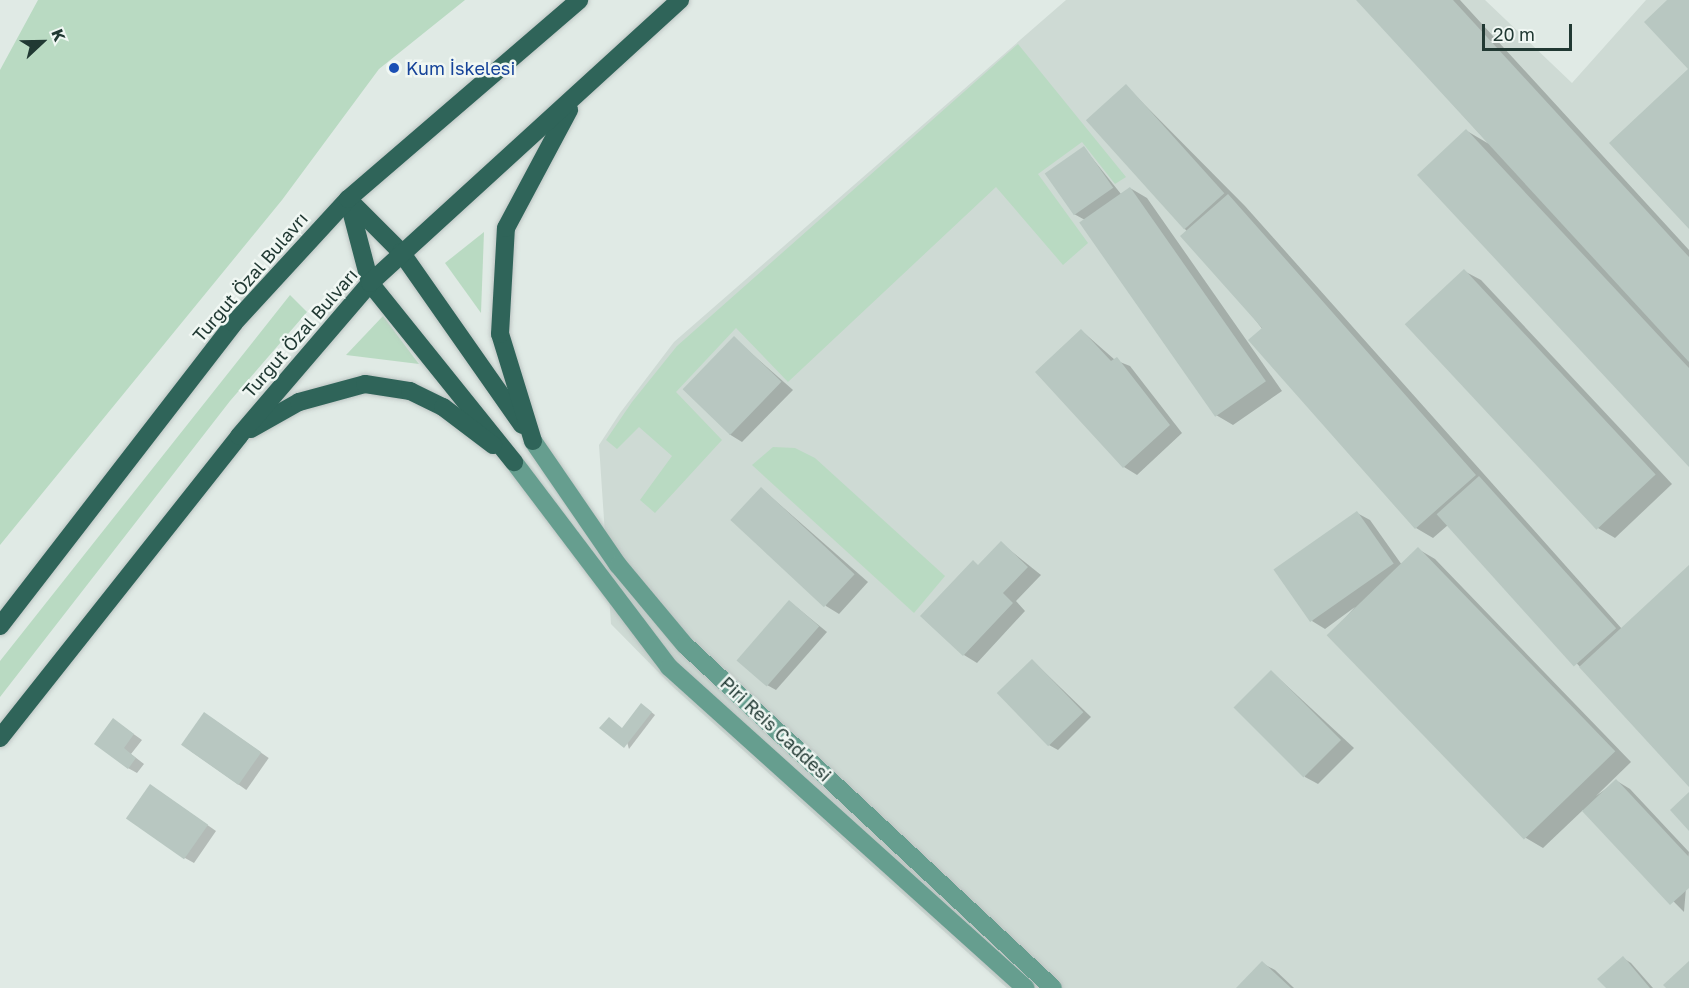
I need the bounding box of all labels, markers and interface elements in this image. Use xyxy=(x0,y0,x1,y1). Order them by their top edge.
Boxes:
north arrow xyxy=(12,12,72,72)
scale bar xyxy=(1485,12,1575,50)
text: 20 m xyxy=(1493,23,1535,45)
text: K xyxy=(47,26,70,44)
place label: Kum İskelesi xyxy=(406,57,515,79)
marker: Kum İskelesi xyxy=(387,61,401,75)
street label: Turgut Özal Bulavrı xyxy=(188,208,312,346)
street label: Turgut Özal Bulvarı xyxy=(238,264,362,402)
street label: Piri Reis Caddesi xyxy=(716,672,836,786)

